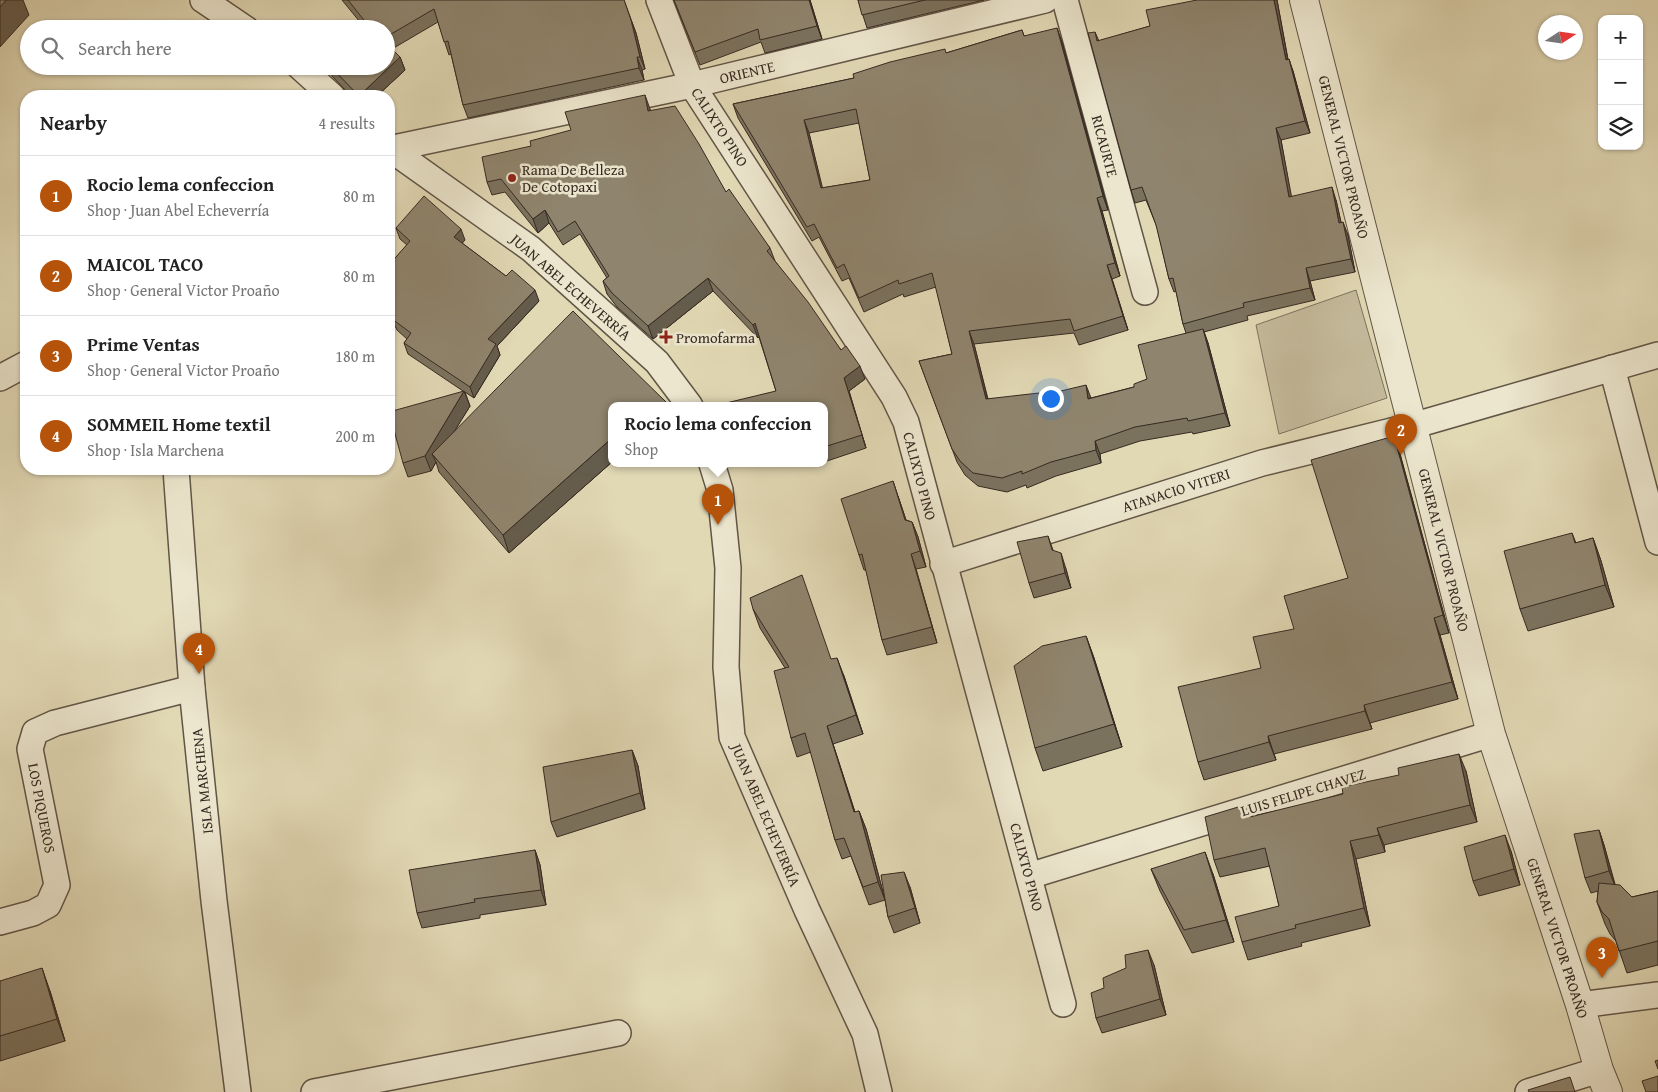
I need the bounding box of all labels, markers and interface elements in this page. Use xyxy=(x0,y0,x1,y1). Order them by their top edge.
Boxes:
north arrow xyxy=(1538,15,1583,60)
map controls xyxy=(1598,15,1643,150)
button: + xyxy=(1598,15,1643,60)
search box xyxy=(20,20,395,75)
icon: search xyxy=(38,34,66,62)
text: Search here xyxy=(78,34,172,62)
street label: ORIENTE xyxy=(717,55,777,89)
button: − xyxy=(1598,60,1643,105)
street label: GENERAL VICTOR PROAÑO xyxy=(1314,73,1374,241)
street label: CALIXTO PINO xyxy=(687,83,753,171)
button: layers xyxy=(1598,105,1643,150)
text: Nearby xyxy=(40,107,107,138)
text: 4 results xyxy=(318,111,375,135)
street label: RICAURTE xyxy=(1087,113,1123,180)
place label: Rama De Belleza De Cotopaxi xyxy=(522,159,624,197)
text: Rocio lema confeccion xyxy=(87,170,274,198)
marker: Rama De Belleza De Cotopaxi xyxy=(506,172,518,184)
text: 1 xyxy=(52,184,60,208)
text: 80 m xyxy=(343,184,375,208)
text: Shop · Juan Abel Echeverría xyxy=(87,198,269,222)
street label: JUAN ABEL ECHEVERRÍA xyxy=(505,227,636,345)
text: MAICOL TACO xyxy=(87,250,203,278)
text: 2 xyxy=(52,264,60,288)
text: 80 m xyxy=(343,264,375,288)
text: Shop · General Victor Proaño xyxy=(87,278,280,302)
place label: Promofarma xyxy=(676,327,755,348)
text: Prime Ventas xyxy=(87,330,200,358)
marker: Promofarma xyxy=(660,331,672,343)
text: 3 xyxy=(52,344,60,368)
text: 180 m xyxy=(335,344,375,368)
text: Shop · General Victor Proaño xyxy=(87,358,280,382)
your location xyxy=(1038,386,1064,412)
popup xyxy=(608,402,828,467)
text: Rocio lema confeccion xyxy=(624,409,812,437)
text: SOMMEIL Home textil xyxy=(87,410,271,438)
pin: 2 xyxy=(1385,414,1417,455)
text: 4 xyxy=(52,424,60,448)
text: 200 m xyxy=(335,424,375,448)
street label: CALIXTO PINO xyxy=(898,430,942,522)
text: Shop xyxy=(624,437,658,461)
text: Shop · Isla Marchena xyxy=(87,438,224,462)
street label: ATANACIO VITERI xyxy=(1119,463,1233,517)
street label: GENERAL VICTOR PROAÑO xyxy=(1414,466,1474,634)
pin: 1 xyxy=(702,484,734,525)
pin: 4 xyxy=(183,633,215,674)
street label: ISLA MARCHENA xyxy=(186,727,218,835)
street label: JUAN ABEL ECHEVERRÍA xyxy=(726,738,806,890)
street label: LOS PIQUEROS xyxy=(23,761,61,855)
street label: LUIS FELIPE CHAVEZ xyxy=(1238,763,1368,821)
street label: CALIXTO PINO xyxy=(1005,821,1049,913)
street label: GENERAL VICTOR PROAÑO xyxy=(1522,855,1594,1021)
pin: 3 xyxy=(1586,937,1618,978)

